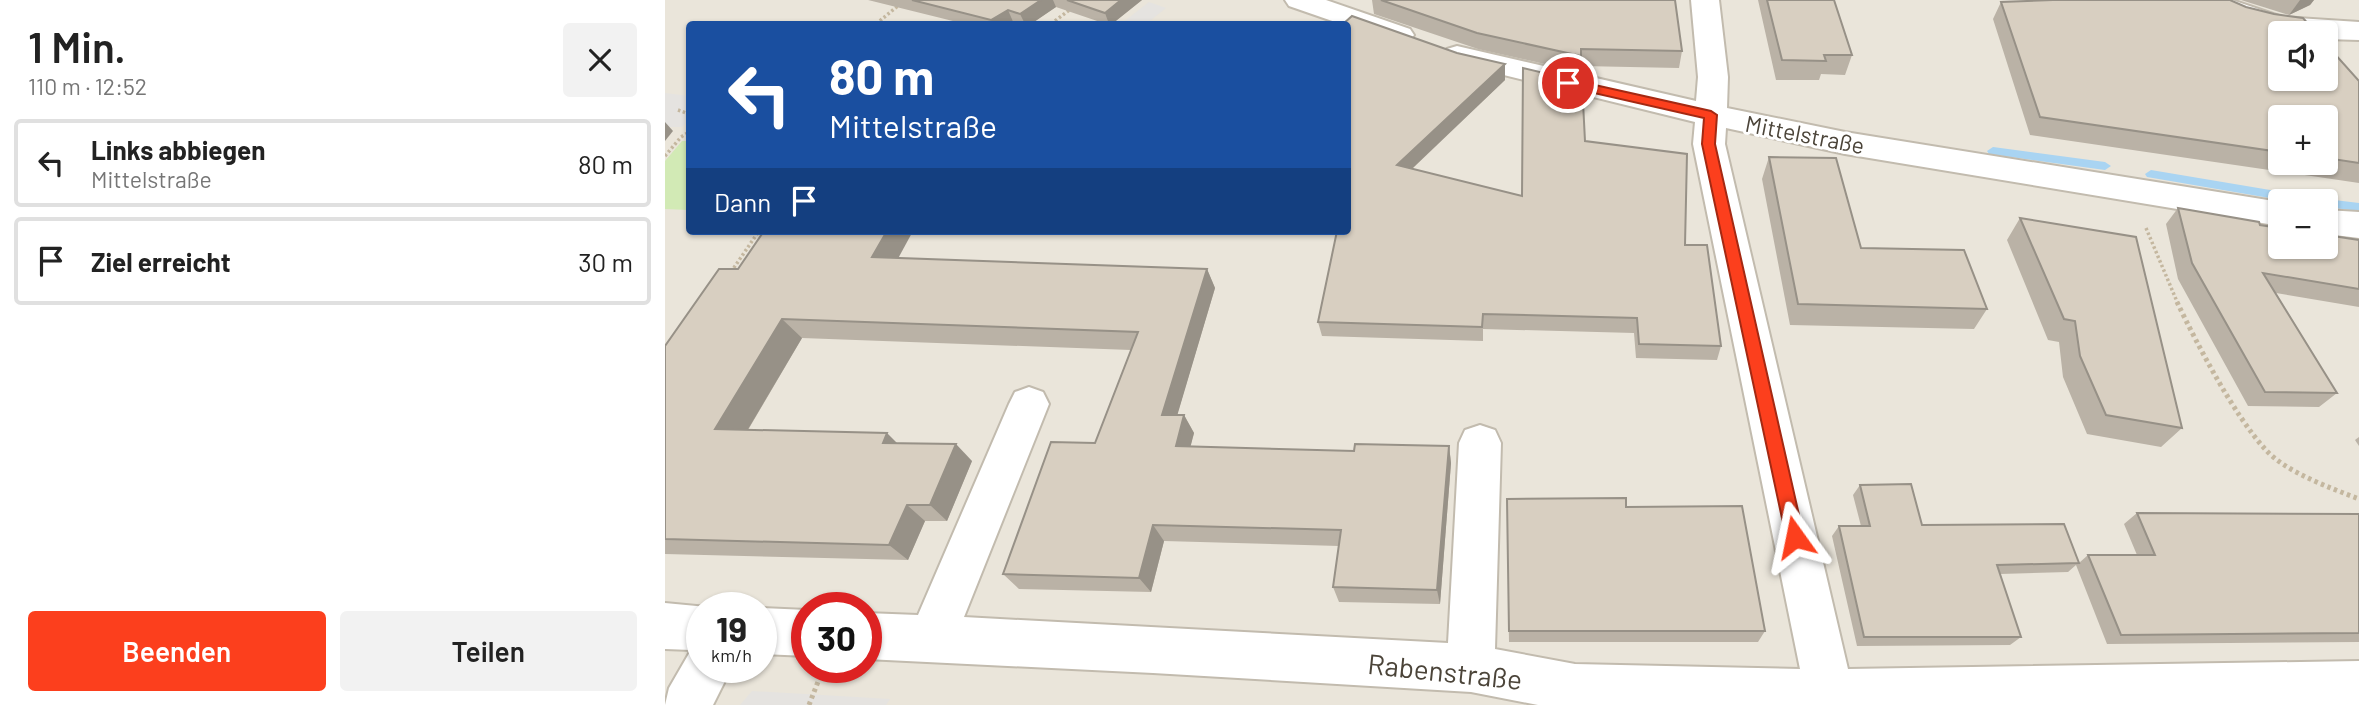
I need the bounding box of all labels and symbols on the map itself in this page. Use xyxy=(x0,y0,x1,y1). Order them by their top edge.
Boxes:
pin xyxy=(1538,53,1598,113)
street label: Mittelstraße xyxy=(1743,109,1867,159)
position arrow xyxy=(1758,500,1832,574)
speed limit sign: 30 xyxy=(791,592,882,683)
street label: Rabenstraße xyxy=(1366,646,1524,696)

